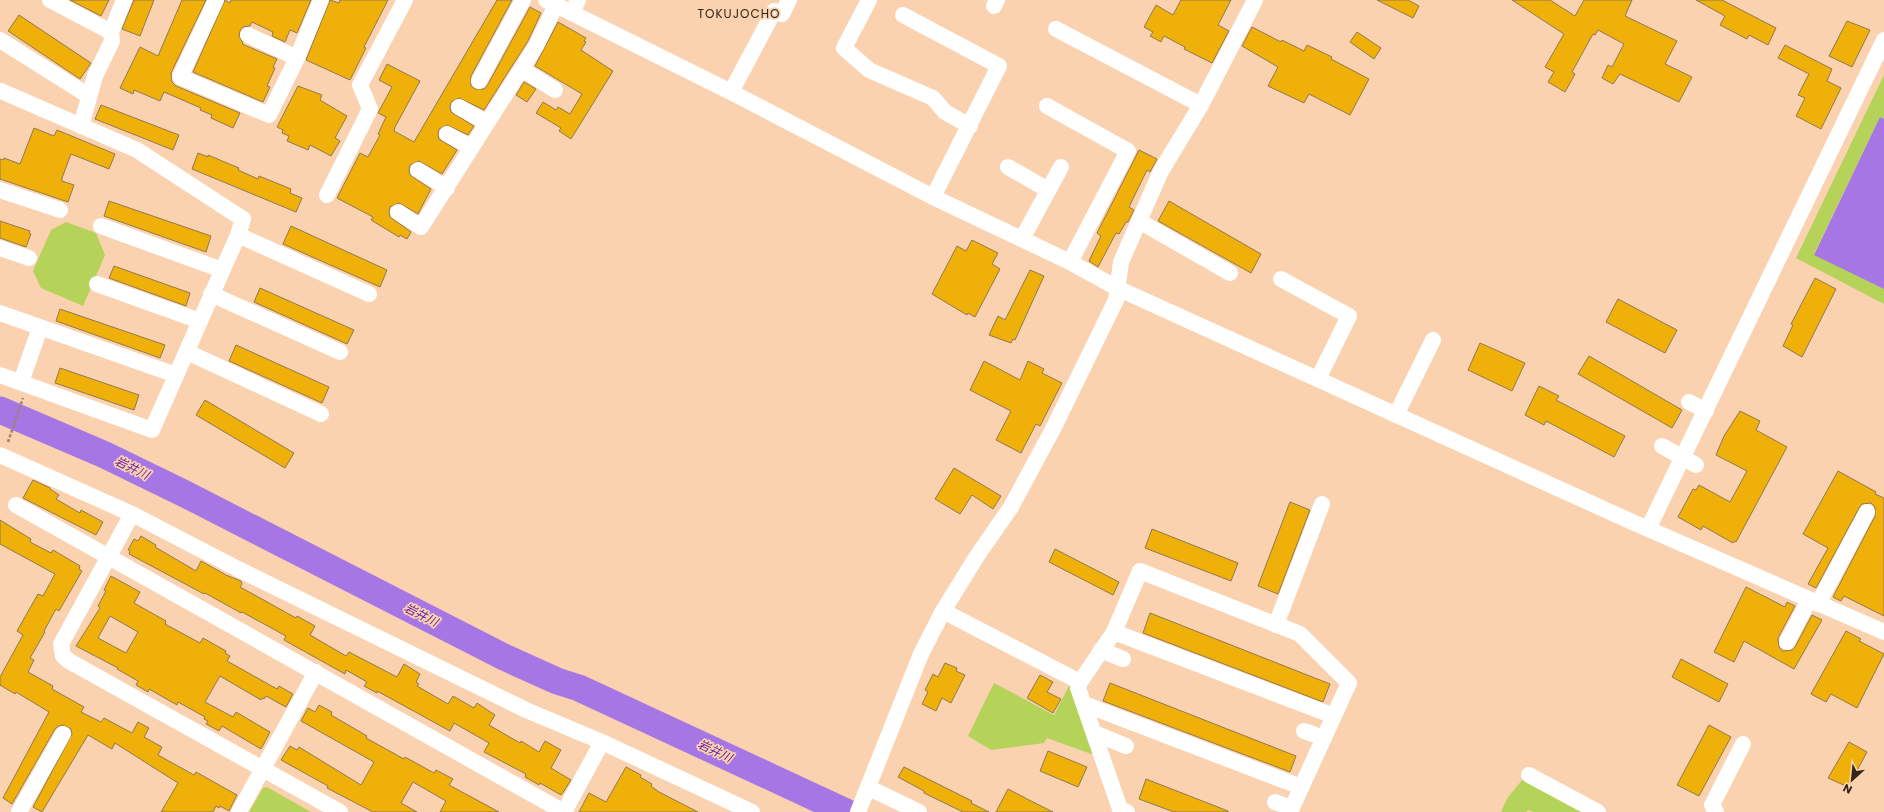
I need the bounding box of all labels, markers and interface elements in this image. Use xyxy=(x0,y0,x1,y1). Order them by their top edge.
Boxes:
district label: TOKUJOCHO xyxy=(697,5,781,22)
water label: 岩井川 xyxy=(112,452,154,484)
water label: 岩井川 xyxy=(401,599,443,631)
water label: 岩井川 xyxy=(695,735,737,767)
north arrow xyxy=(1832,760,1872,800)
text: N xyxy=(1840,780,1855,798)

